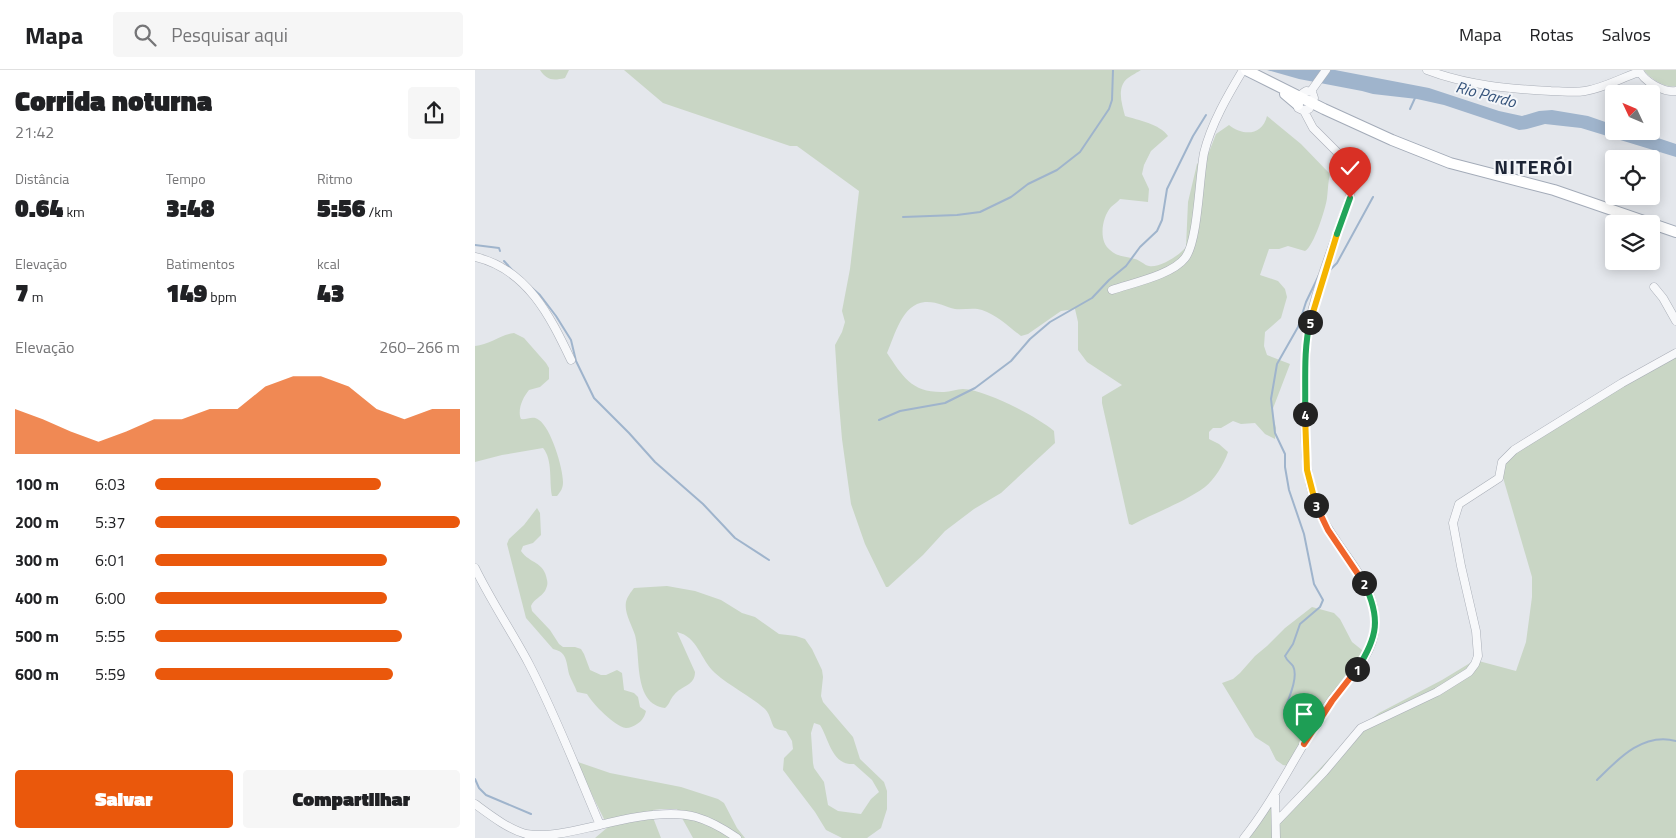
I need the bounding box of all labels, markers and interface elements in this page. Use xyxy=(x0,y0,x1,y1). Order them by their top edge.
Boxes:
search box xyxy=(113,12,463,57)
text: Mapa xyxy=(25,17,83,53)
text: Pesquisar aqui xyxy=(171,20,288,49)
icon: search xyxy=(131,21,159,49)
text: Mapa xyxy=(1459,21,1502,48)
text: Rotas xyxy=(1530,21,1574,48)
text: Salvos xyxy=(1602,21,1651,48)
water label: Rio Pardo xyxy=(1453,74,1520,114)
text: Corrida noturna xyxy=(15,79,212,122)
north arrow xyxy=(1605,85,1660,140)
map controls xyxy=(1605,85,1660,270)
button: share xyxy=(408,87,460,139)
text: 21:42 xyxy=(15,120,54,144)
pin xyxy=(1329,147,1371,198)
button: locate xyxy=(1605,150,1660,205)
district label: NITERÓI xyxy=(1494,151,1574,182)
icon: check xyxy=(1336,154,1364,182)
text: Distância xyxy=(15,168,69,189)
text: Tempo xyxy=(166,168,206,189)
text: Ritmo xyxy=(317,168,353,189)
text: 0.64 xyxy=(15,189,63,227)
text: 3:48 xyxy=(166,189,214,227)
text: 5:56 xyxy=(317,189,365,227)
text: km xyxy=(63,201,85,222)
text: /km xyxy=(365,201,393,222)
button: layers xyxy=(1605,215,1660,270)
text: Elevação xyxy=(15,253,67,274)
text: Batimentos xyxy=(166,253,235,274)
text: kcal xyxy=(317,253,340,274)
text: 7 xyxy=(15,274,29,312)
text: 149 xyxy=(166,274,207,312)
text: 43 xyxy=(317,274,345,312)
text: m xyxy=(29,286,44,307)
text: bpm xyxy=(207,286,237,307)
pin: 5 xyxy=(1297,310,1323,334)
text: 5 xyxy=(1307,312,1314,333)
text: Elevação xyxy=(15,335,75,359)
text: 260–266 m xyxy=(379,335,460,359)
pin: 4 xyxy=(1293,402,1317,426)
text: 4 xyxy=(1302,404,1309,425)
text: 100 m xyxy=(15,472,59,496)
text: 6:03 xyxy=(95,472,125,496)
pin: 3 xyxy=(1303,492,1329,518)
text: 3 xyxy=(1313,495,1320,516)
text: 200 m xyxy=(15,510,59,534)
text: 5:37 xyxy=(95,510,125,534)
text: 300 m xyxy=(15,548,59,572)
text: 6:01 xyxy=(95,548,125,572)
pin: 2 xyxy=(1351,570,1377,596)
text: 2 xyxy=(1361,573,1368,594)
text: 400 m xyxy=(15,586,59,610)
text: 6:00 xyxy=(95,586,125,610)
text: 500 m xyxy=(15,624,59,648)
text: 5:55 xyxy=(95,624,125,648)
pin: 1 xyxy=(1345,656,1369,682)
text: 1 xyxy=(1354,659,1361,680)
text: 600 m xyxy=(15,662,59,686)
text: 5:59 xyxy=(95,662,125,686)
pin xyxy=(1283,693,1325,744)
icon: arrive xyxy=(1290,700,1318,728)
button: Salvar xyxy=(15,770,233,828)
button: Compartilhar xyxy=(243,770,460,828)

